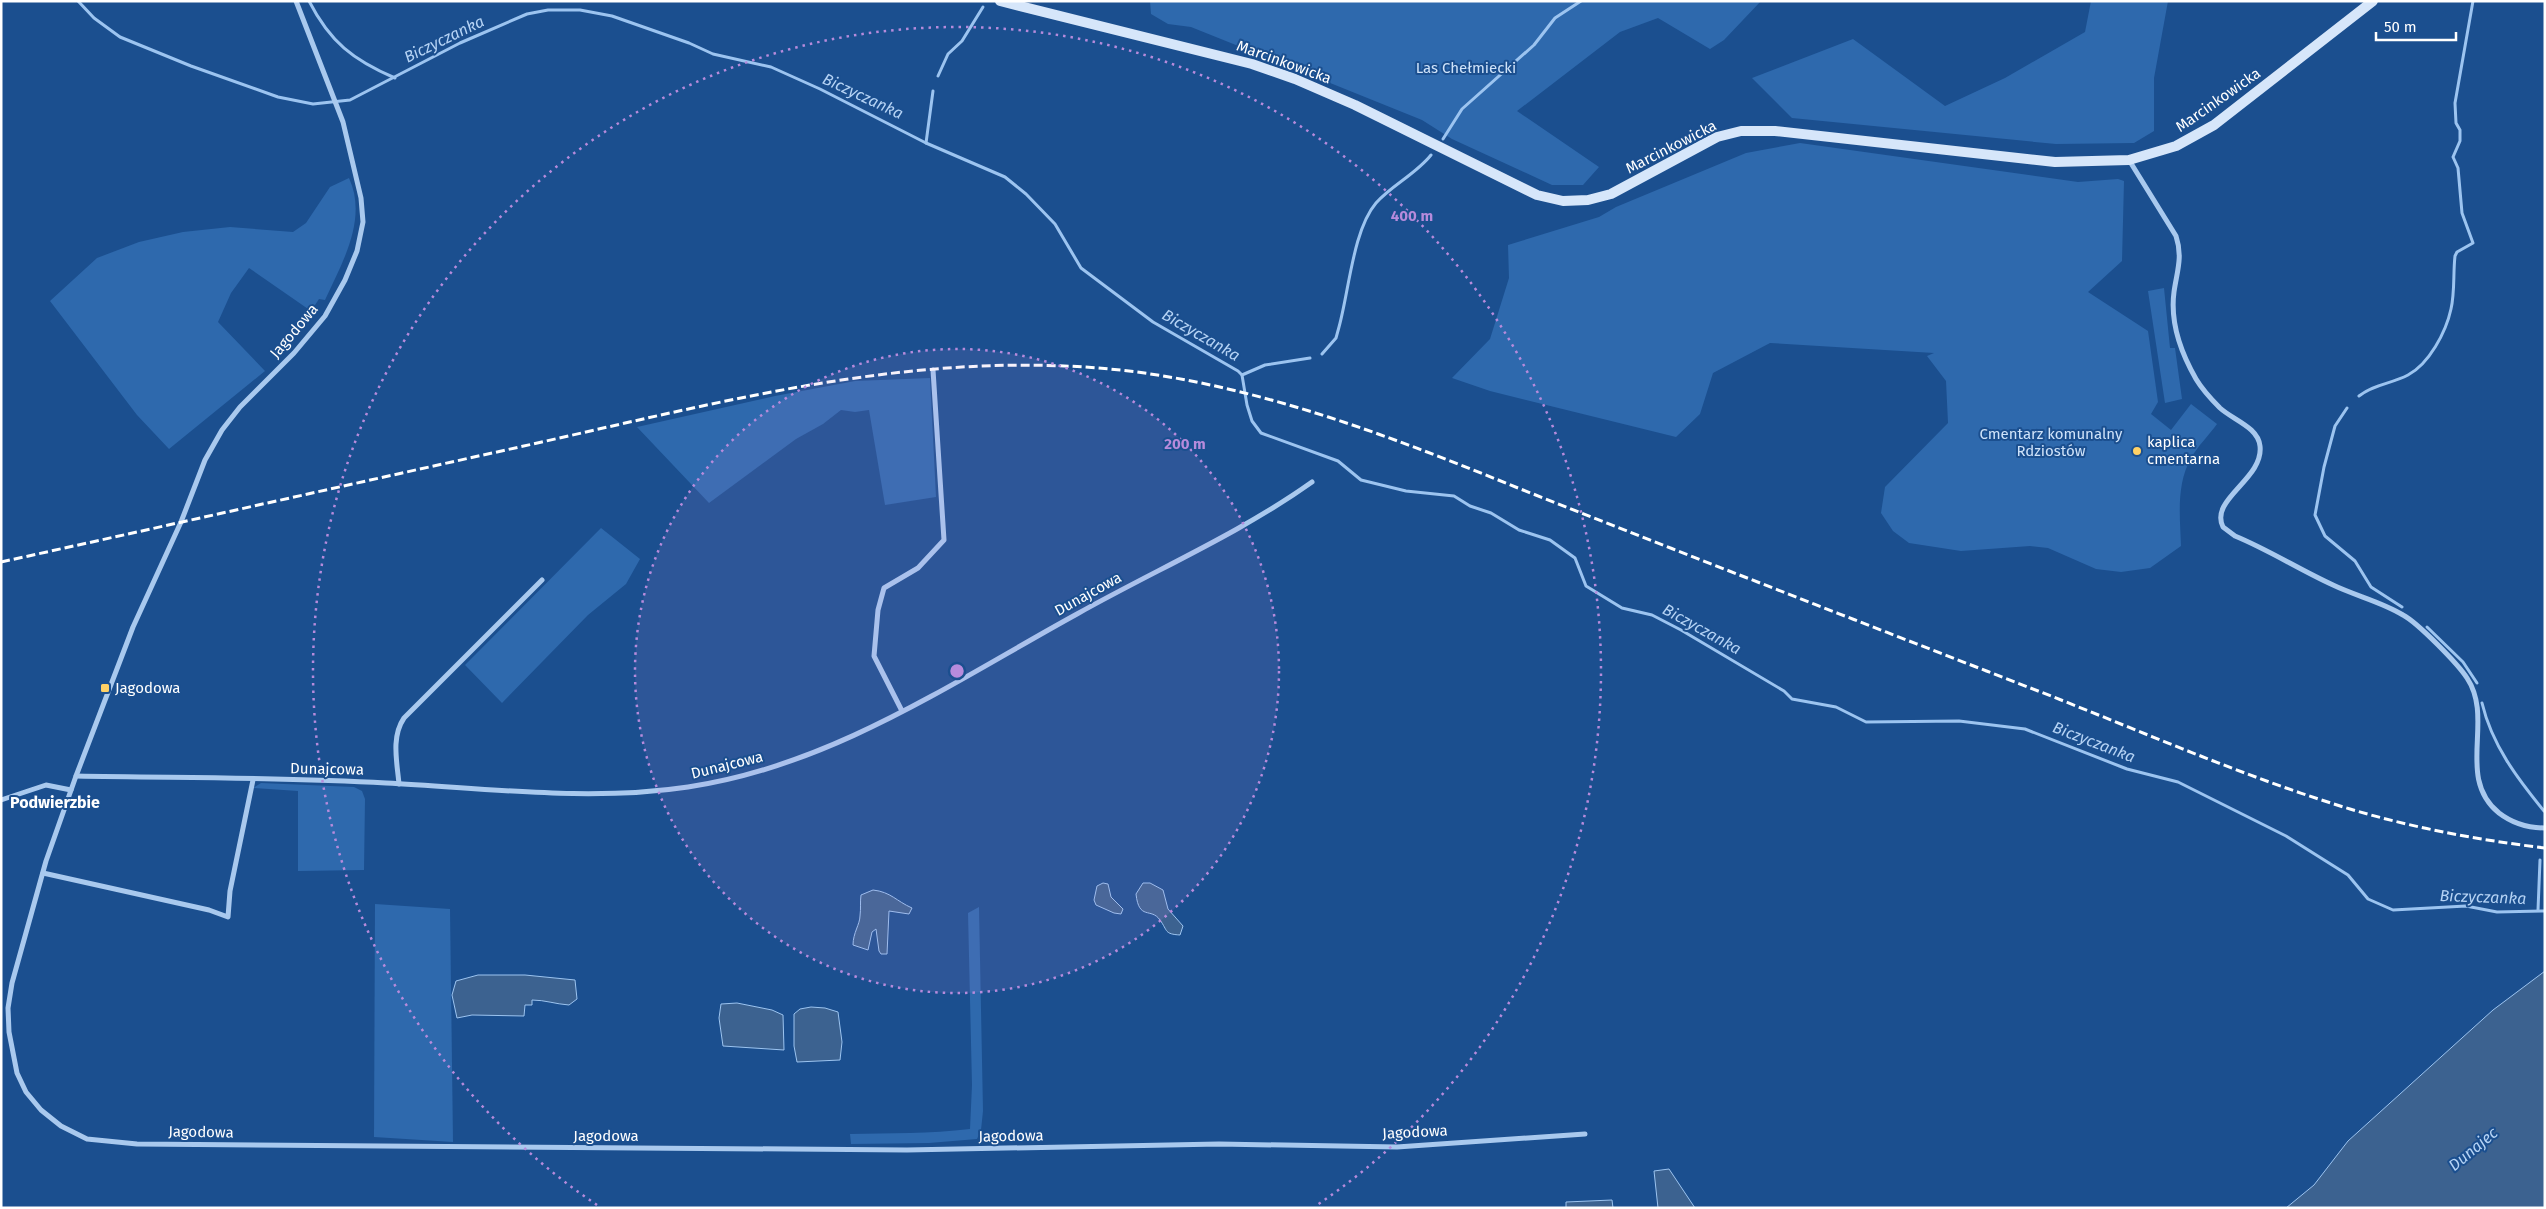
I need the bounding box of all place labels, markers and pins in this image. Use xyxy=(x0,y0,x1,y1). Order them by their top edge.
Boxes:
place label: kaplica cmentarna xyxy=(2147,433,2220,468)
marker: kaplica cmentarna xyxy=(2131,445,2143,457)
centre of rings xyxy=(948,662,966,680)
place label: Jagodowa xyxy=(115,679,180,697)
marker: Jagodowa xyxy=(99,682,111,694)

